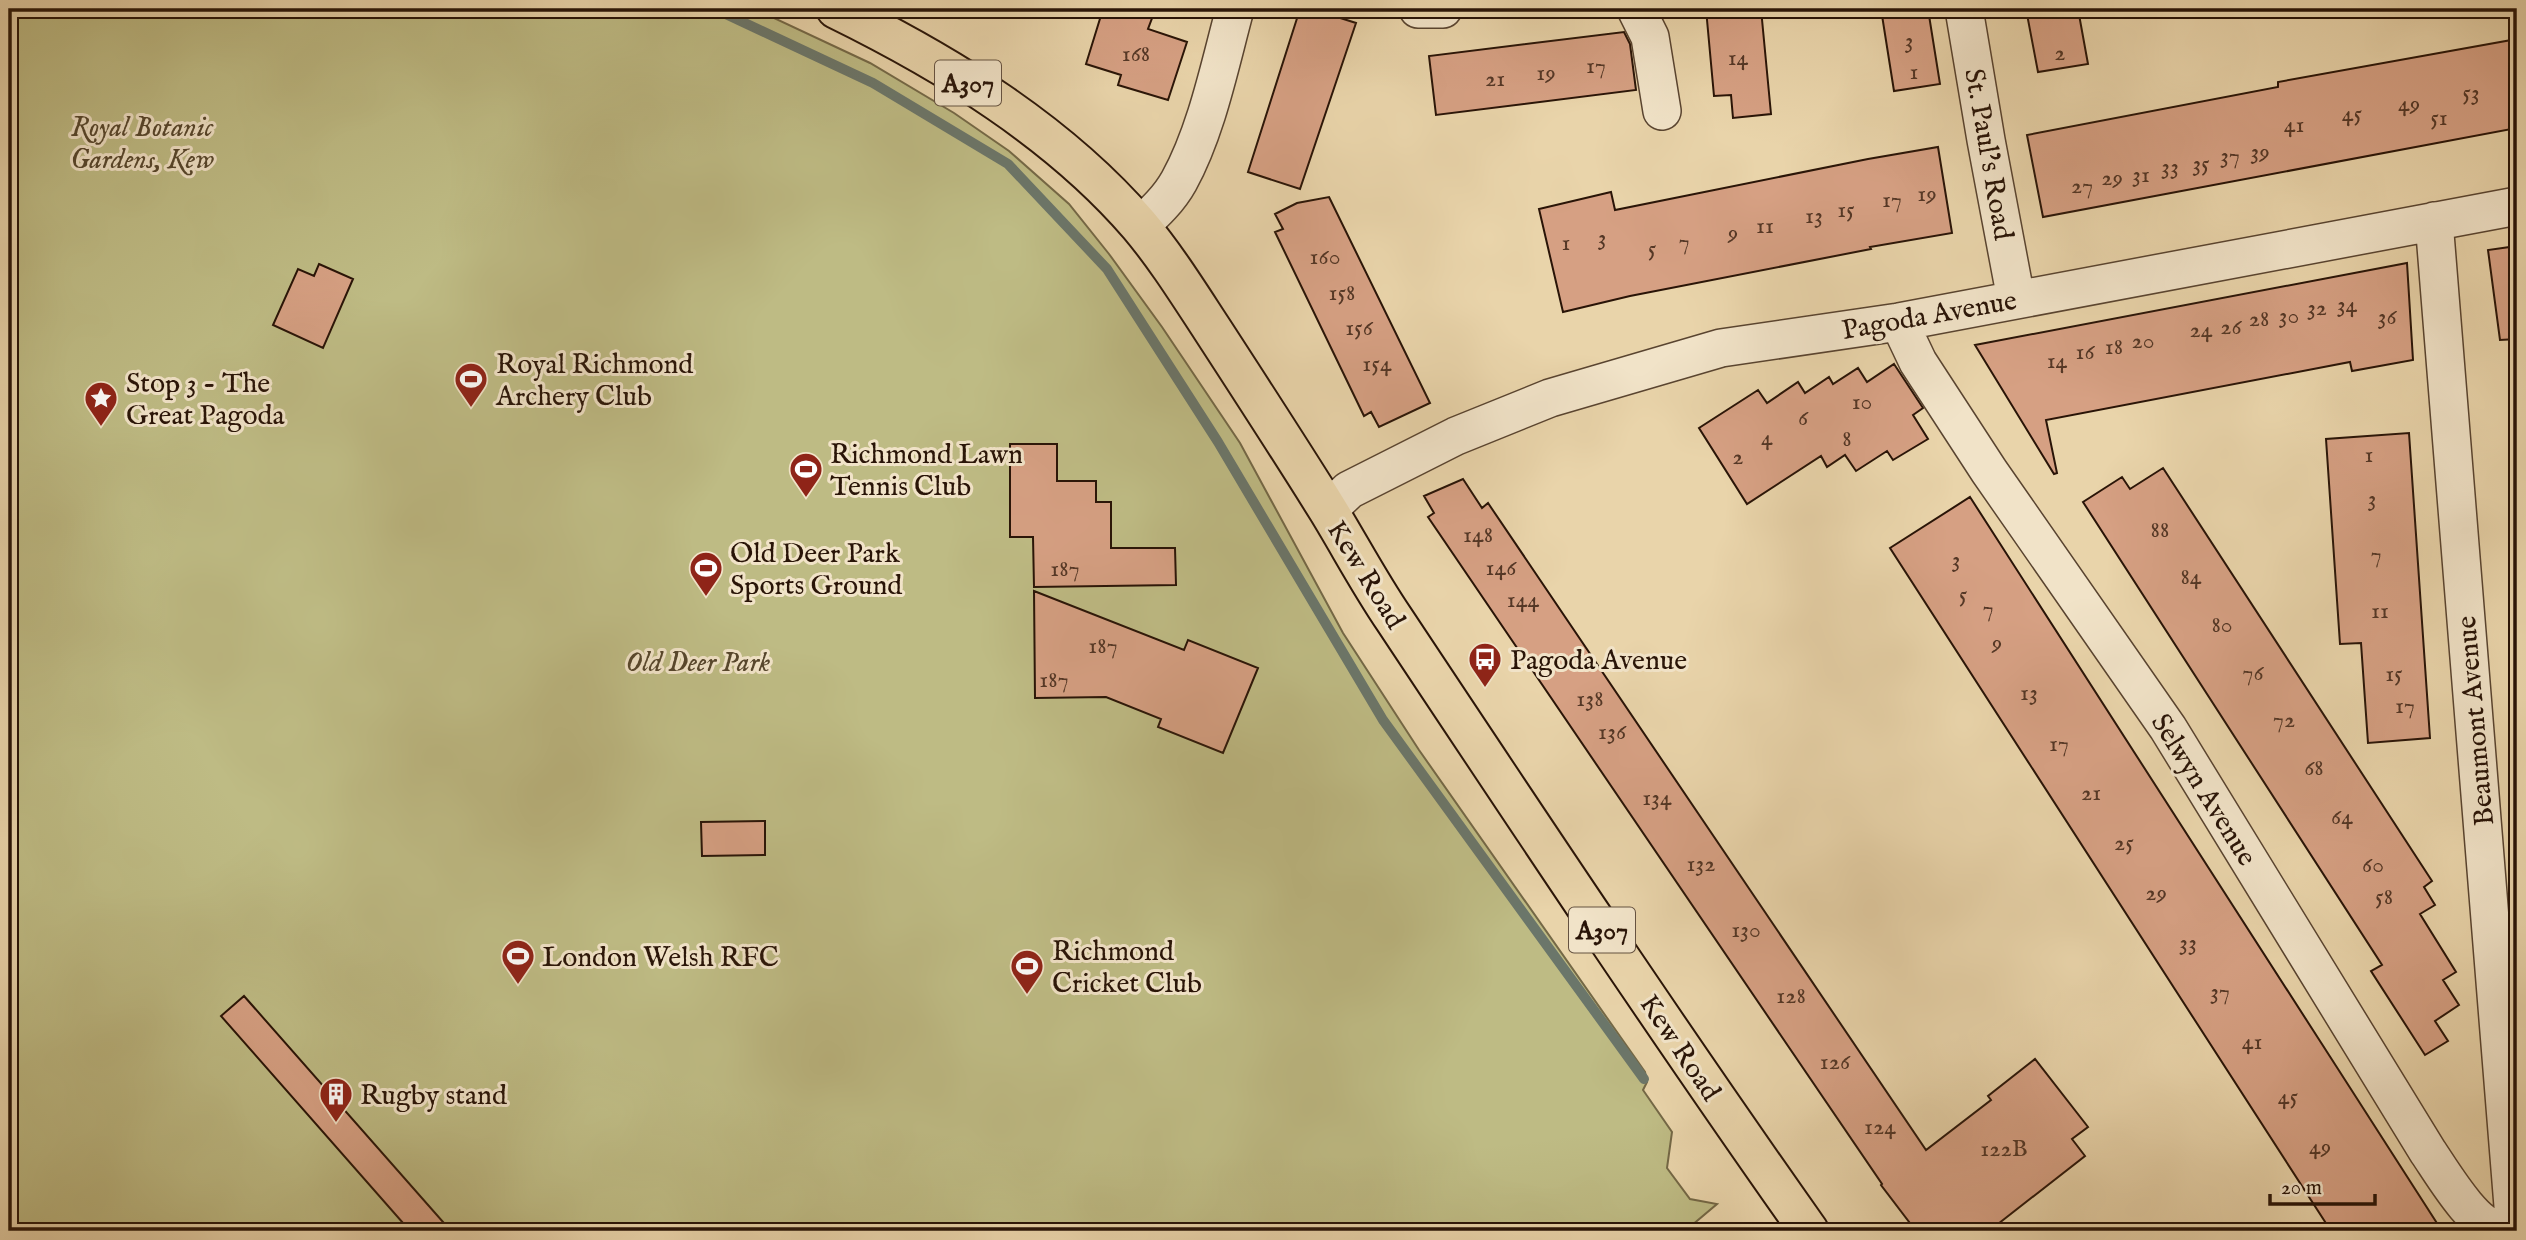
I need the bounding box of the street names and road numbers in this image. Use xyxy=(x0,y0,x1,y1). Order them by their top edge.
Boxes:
road number: A307 xyxy=(935,60,1001,106)
street label: St. Paul’s Road xyxy=(1955,66,2020,243)
street label: Pagoda Avenue xyxy=(1839,284,2020,349)
street label: Kew Road xyxy=(1318,515,1412,636)
street label: Beaumont Avenue xyxy=(2450,614,2503,827)
street label: Selwyn Avenue xyxy=(2142,708,2264,873)
road number: A307 xyxy=(1569,908,1635,953)
street label: Kew Road xyxy=(1631,989,1727,1108)

